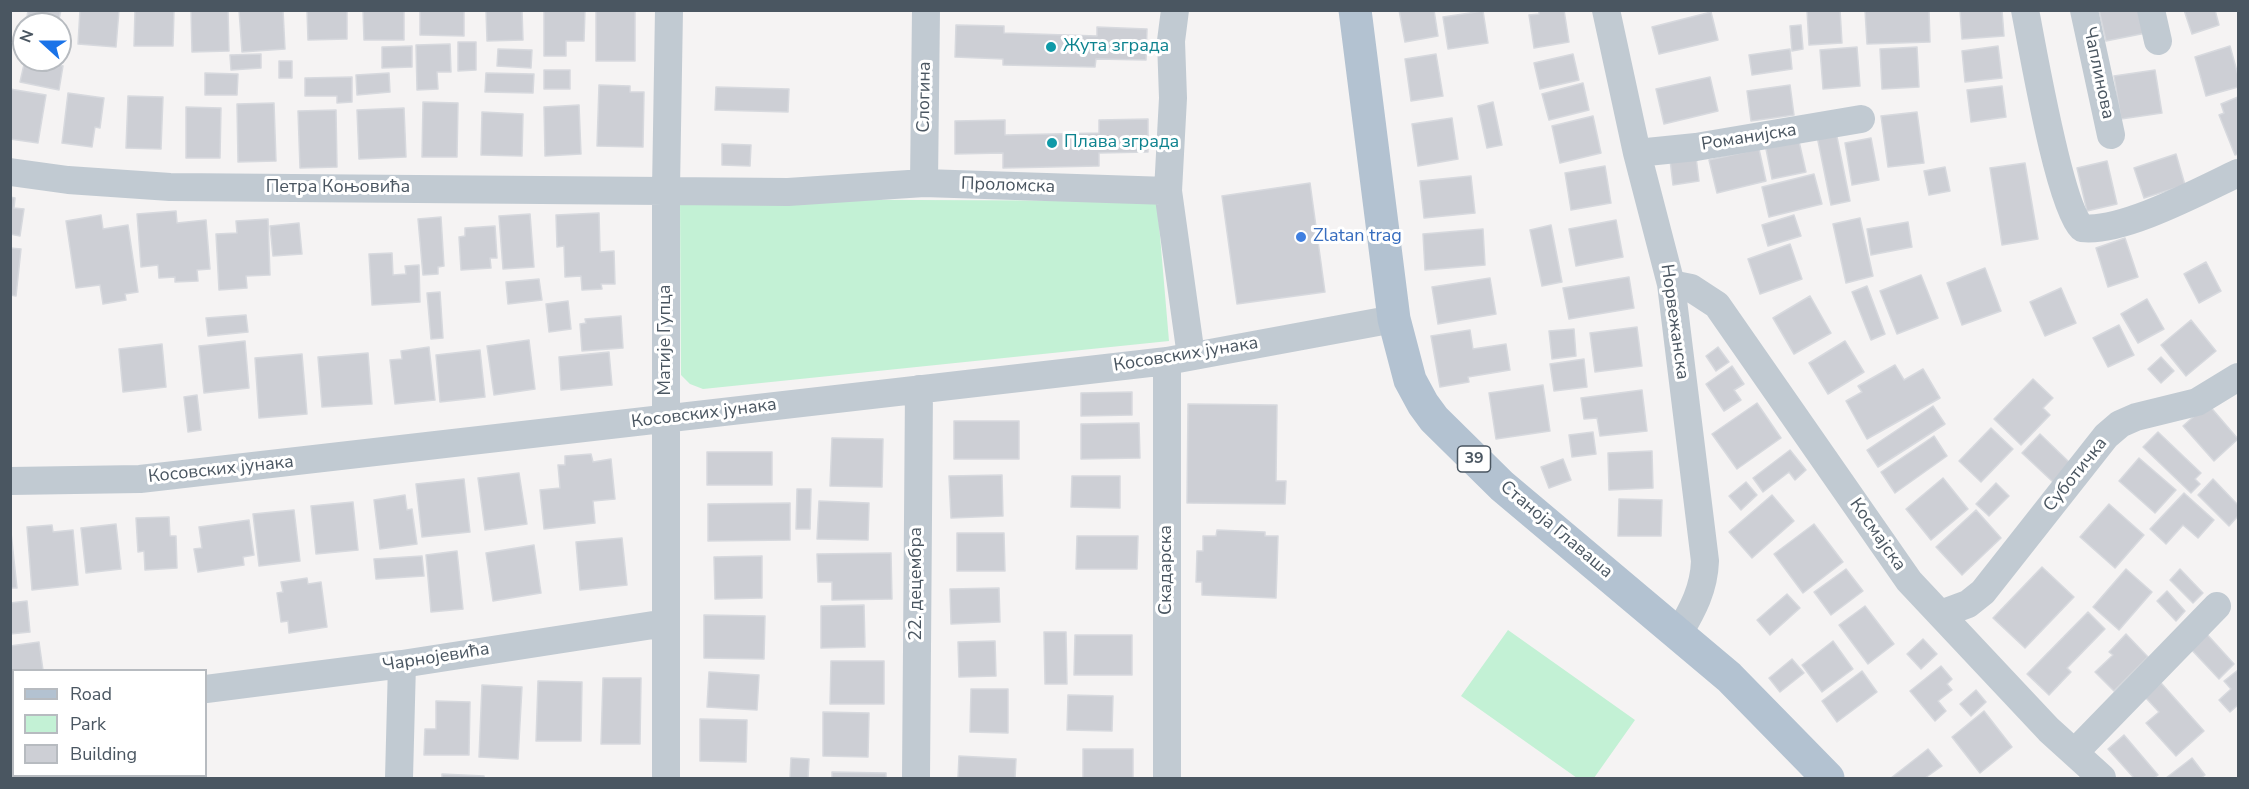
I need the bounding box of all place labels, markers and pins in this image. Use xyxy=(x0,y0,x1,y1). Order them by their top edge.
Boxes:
place label: Жута зграда xyxy=(1063,36,1169,58)
marker: Жута зграда xyxy=(1044,40,1058,54)
place label: Плава зграда xyxy=(1064,132,1179,154)
marker: Плава зграда xyxy=(1045,136,1059,150)
place label: Zlatan trag xyxy=(1313,226,1402,248)
marker: Zlatan trag xyxy=(1294,230,1308,244)

